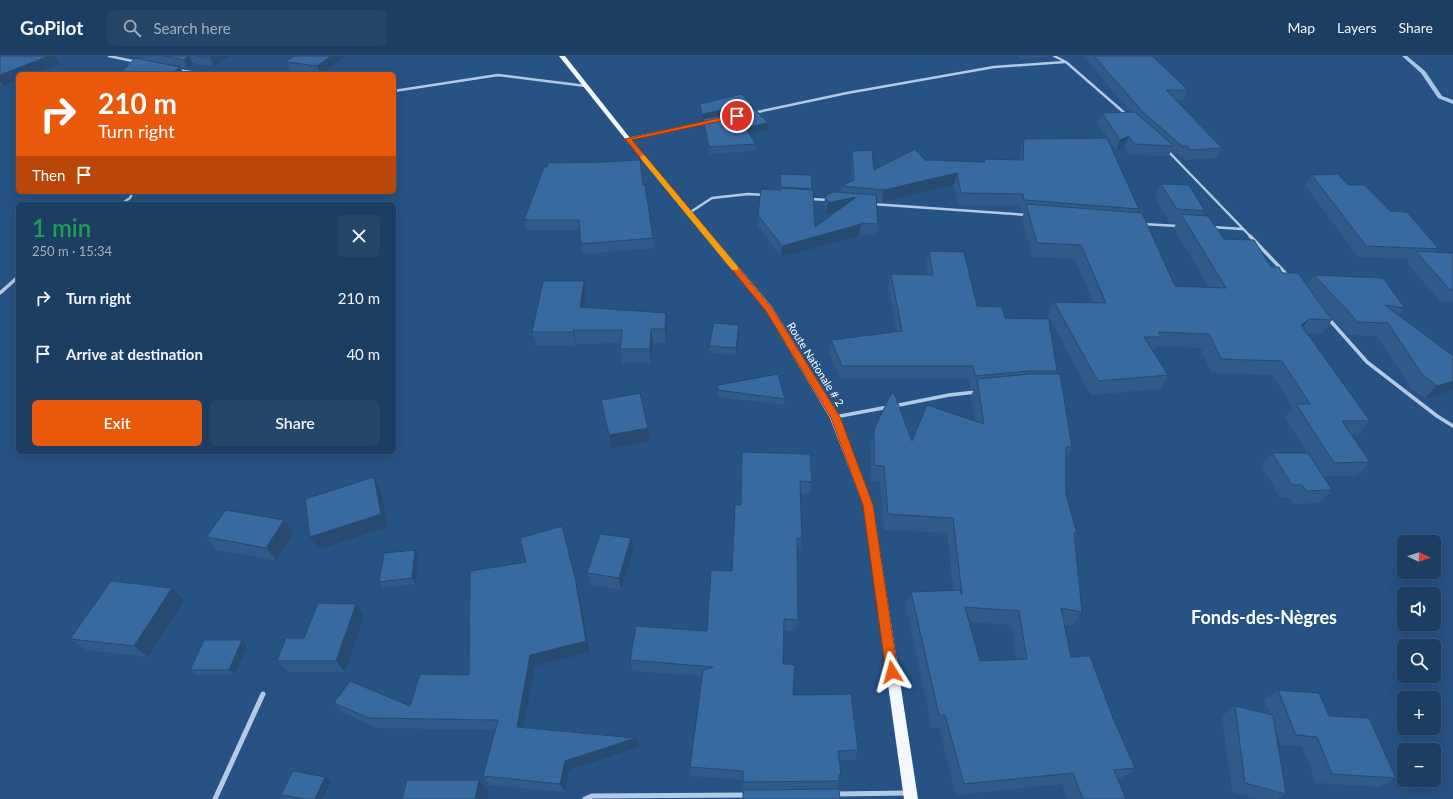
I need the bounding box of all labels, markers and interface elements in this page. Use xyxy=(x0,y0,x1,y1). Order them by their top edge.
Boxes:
search box xyxy=(107,10,387,46)
text: GoPilot xyxy=(20,16,83,39)
icon: search xyxy=(121,17,143,39)
text: Search here xyxy=(153,19,231,37)
text: Map xyxy=(1287,19,1315,36)
text: Layers xyxy=(1337,19,1377,36)
text: Share xyxy=(1399,19,1433,36)
text: 210 m xyxy=(98,86,177,120)
icon: right xyxy=(32,88,84,140)
pin xyxy=(720,99,754,133)
icon: arrive xyxy=(726,105,748,127)
text: Turn right xyxy=(98,120,175,142)
icon: arrive xyxy=(73,164,95,186)
text: Then xyxy=(32,166,65,184)
text: 1 min xyxy=(32,213,91,242)
button: close xyxy=(338,215,380,257)
text: 250 m · 15:34 xyxy=(32,243,112,259)
icon: right xyxy=(32,287,54,309)
text: Turn right xyxy=(66,289,131,307)
text: 210 m xyxy=(338,289,380,307)
street label: Route Nationale # 2 xyxy=(785,320,847,408)
icon: arrive xyxy=(32,343,54,365)
text: Arrive at destination xyxy=(66,345,203,363)
text: 40 m xyxy=(346,345,380,363)
button: Exit xyxy=(32,400,202,446)
button: Share xyxy=(210,400,380,446)
north arrow xyxy=(1397,535,1441,579)
map controls xyxy=(1397,535,1441,787)
button: sound xyxy=(1397,587,1441,631)
district label: Fonds-des-Nègres xyxy=(1191,606,1337,628)
button: search xyxy=(1397,639,1441,683)
position arrow xyxy=(871,651,913,693)
button: + xyxy=(1397,691,1441,735)
button: − xyxy=(1397,743,1441,787)

